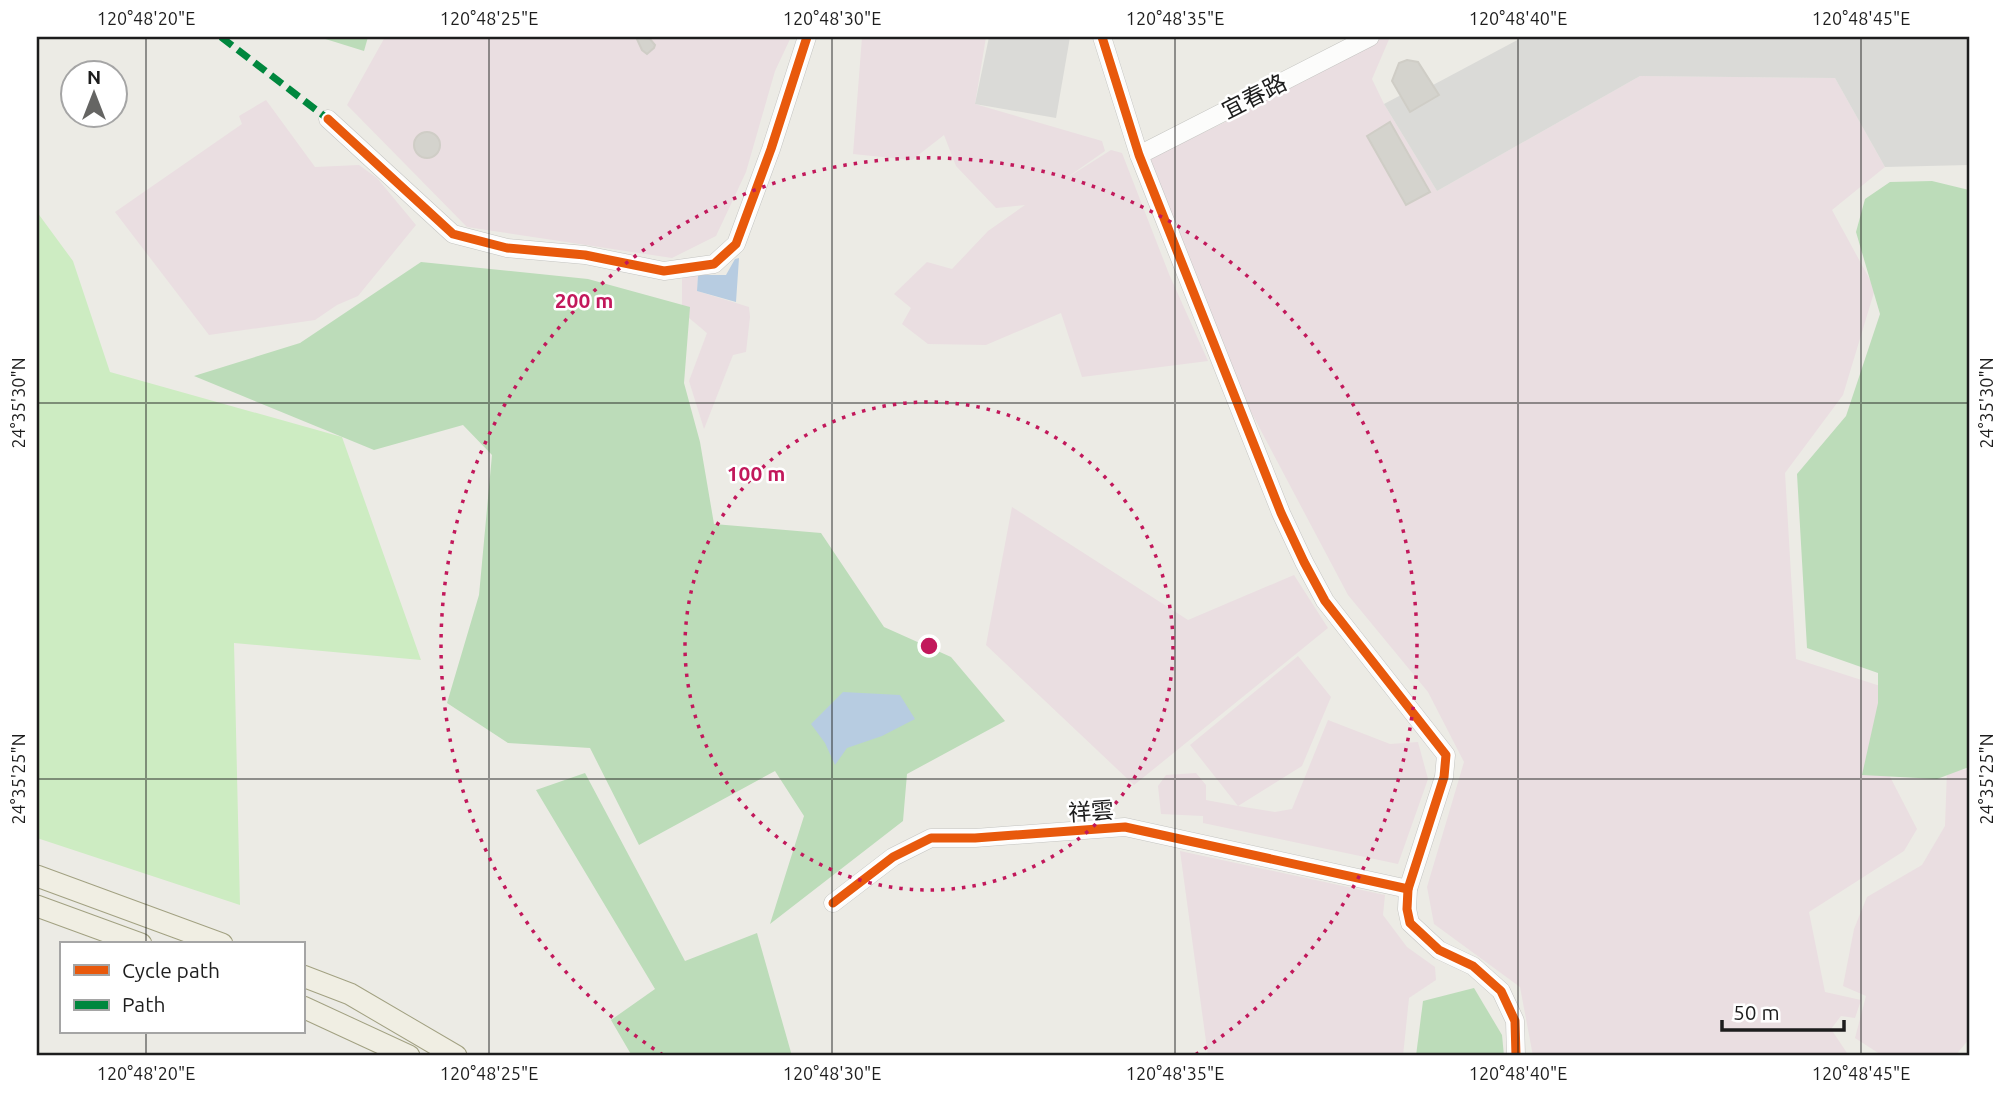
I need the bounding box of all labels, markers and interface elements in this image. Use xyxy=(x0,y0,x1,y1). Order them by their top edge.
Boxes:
text: 120°48'20"E xyxy=(97,8,195,28)
text: 120°48'25"E xyxy=(440,8,538,28)
text: 120°48'30"E xyxy=(783,8,881,28)
text: 120°48'35"E xyxy=(1126,8,1224,28)
text: 120°48'40"E xyxy=(1469,8,1567,28)
text: 120°48'45"E xyxy=(1812,8,1910,28)
north arrow xyxy=(60,60,130,130)
text: N xyxy=(87,66,101,88)
street label: 宜春路 xyxy=(1218,69,1290,123)
text: 200 m xyxy=(555,288,613,312)
text: 24°35'30"N xyxy=(8,357,28,449)
text: 24°35'30"N xyxy=(1976,357,1996,449)
text: 100 m xyxy=(727,461,785,485)
centre of rings xyxy=(917,634,941,658)
text: 24°35'25"N xyxy=(8,733,28,825)
text: 24°35'25"N xyxy=(1976,733,1996,825)
street label: 祥雲 xyxy=(1067,797,1115,825)
legend xyxy=(60,942,304,1034)
text: Cycle path xyxy=(122,958,220,982)
scale bar xyxy=(1722,988,1845,1032)
text: Path xyxy=(122,992,165,1016)
text: 50 m xyxy=(1733,1000,1780,1024)
text: 120°48'20"E xyxy=(97,1063,195,1083)
text: 120°48'25"E xyxy=(440,1063,538,1083)
text: 120°48'30"E xyxy=(783,1063,881,1083)
text: 120°48'35"E xyxy=(1126,1063,1224,1083)
text: 120°48'40"E xyxy=(1469,1063,1567,1083)
text: 120°48'45"E xyxy=(1812,1063,1910,1083)

